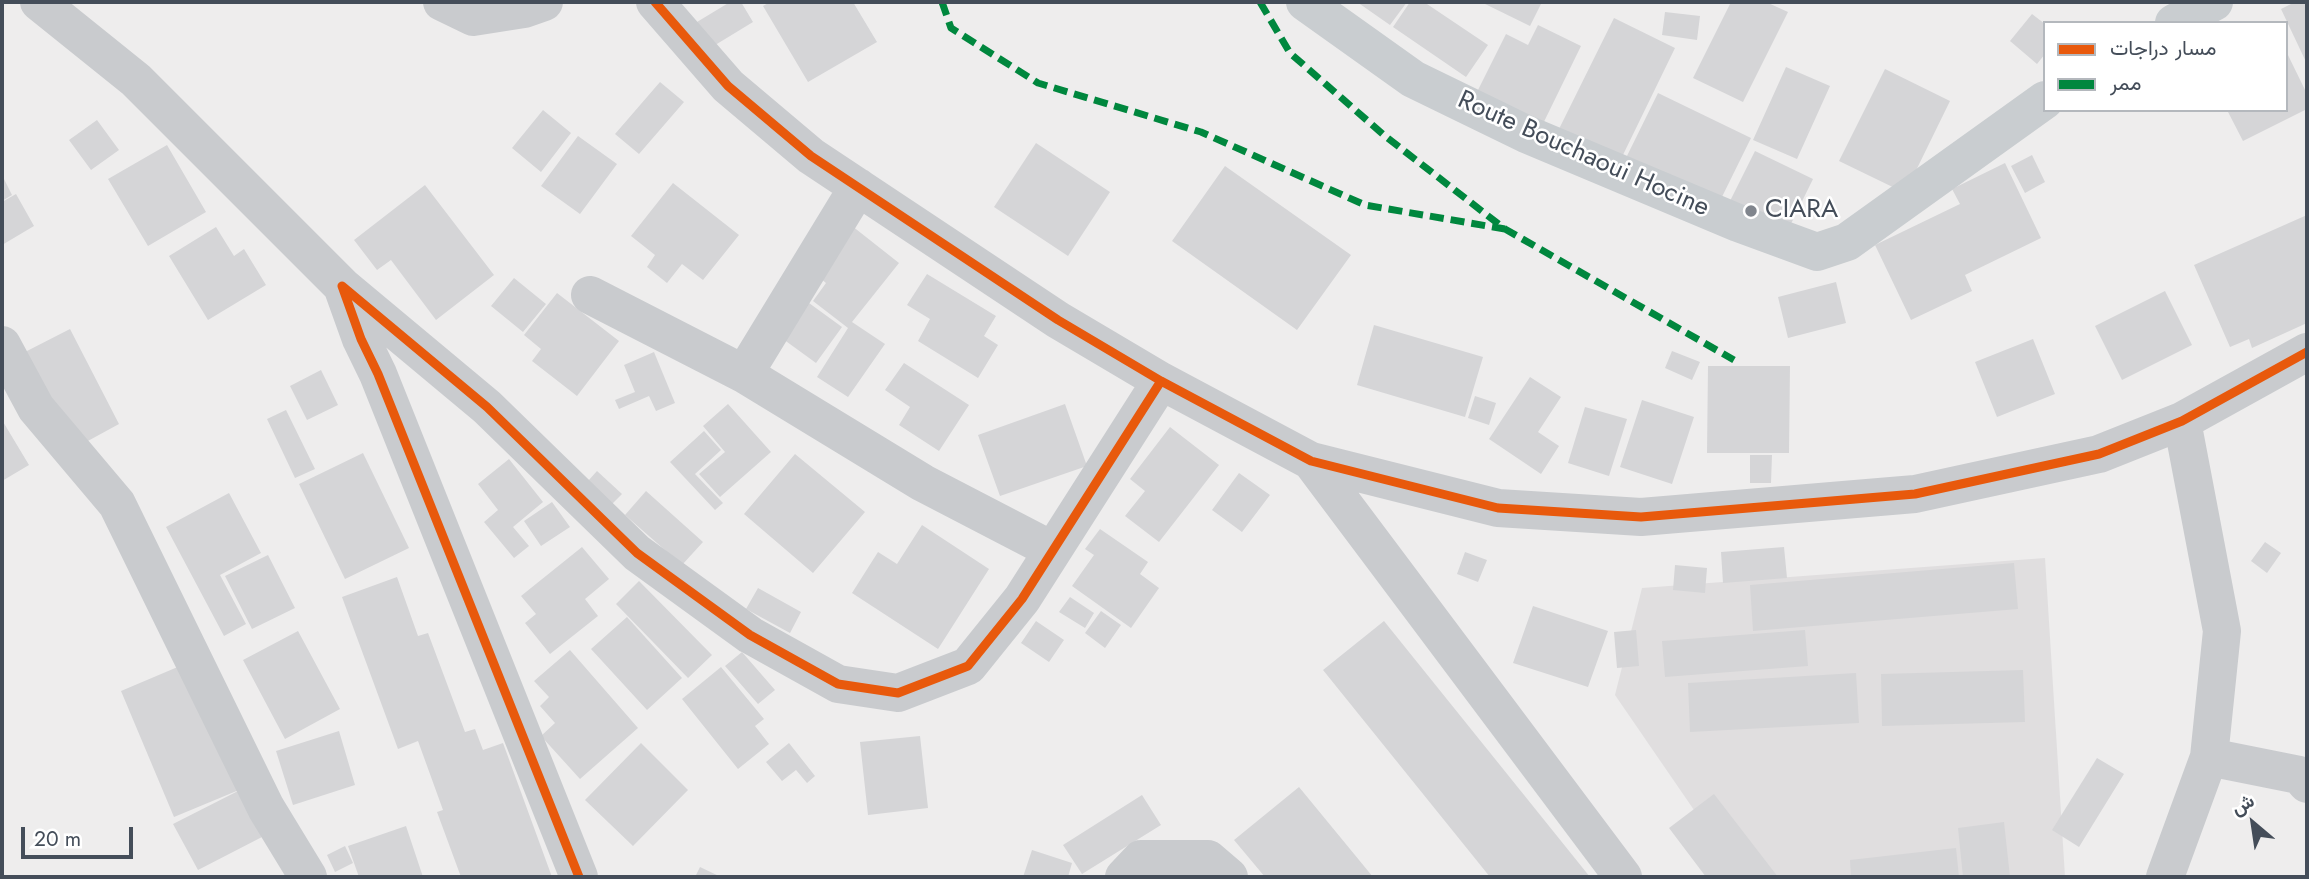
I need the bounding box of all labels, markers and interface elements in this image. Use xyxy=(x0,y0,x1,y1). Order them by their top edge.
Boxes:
legend xyxy=(2043,21,2288,112)
text: مسار دراجات xyxy=(2110,33,2217,63)
text: ممر xyxy=(2110,68,2141,98)
street label: Route Bouchaoui Hocine xyxy=(1452,85,1714,225)
place label: CIARA xyxy=(1765,195,1838,227)
marker: CIARA xyxy=(1743,203,1759,219)
text: ش xyxy=(2226,787,2259,822)
north arrow xyxy=(2218,788,2288,858)
scale bar xyxy=(24,812,136,856)
text: 20 m xyxy=(34,824,81,854)

